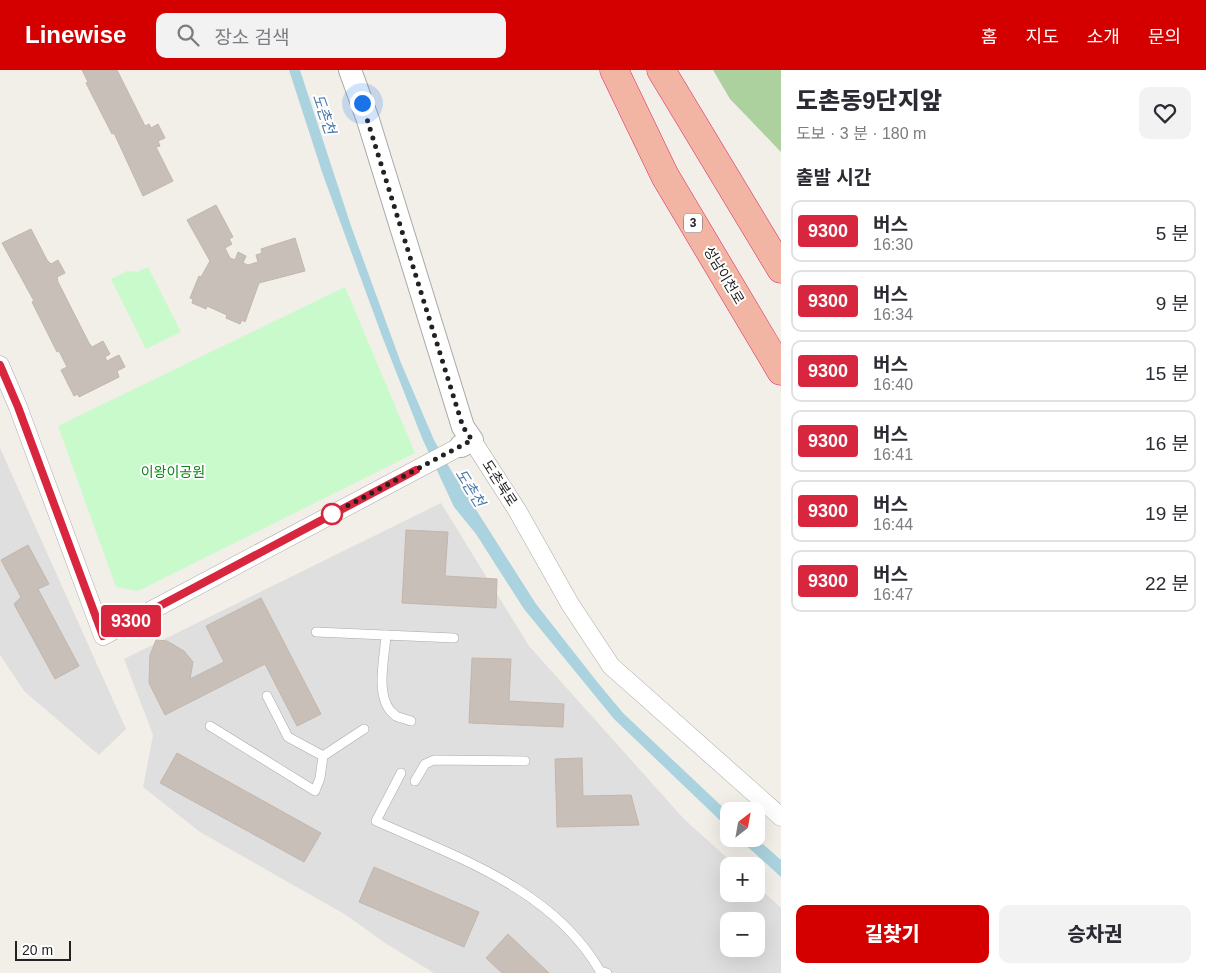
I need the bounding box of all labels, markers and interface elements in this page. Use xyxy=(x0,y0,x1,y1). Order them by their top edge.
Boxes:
search box xyxy=(156,13,506,58)
text: Linewise xyxy=(25,21,126,48)
icon: search xyxy=(174,21,202,49)
text: 장소 검색 xyxy=(214,27,290,48)
text: 홈 xyxy=(981,27,998,47)
text: 지도 xyxy=(1026,27,1059,47)
text: 소개 xyxy=(1087,27,1120,47)
text: 문의 xyxy=(1148,27,1181,47)
text: 도촌동9단지앞 xyxy=(796,87,942,114)
button: heart xyxy=(1139,87,1191,139)
water label: 도촌천 xyxy=(310,91,340,138)
your location xyxy=(350,91,375,116)
text: 도보 · 3 분 · 180 m xyxy=(796,125,926,142)
text: 출발 시간 xyxy=(796,167,871,188)
road number: 3 xyxy=(684,214,702,232)
text: 버스 xyxy=(873,214,908,235)
text: 9300 xyxy=(808,221,848,241)
text: 5 분 xyxy=(1156,223,1189,244)
text: 16:30 xyxy=(873,236,913,253)
street label: 성남이천로 xyxy=(701,243,748,307)
text: 버스 xyxy=(873,284,908,305)
text: 9300 xyxy=(808,291,848,311)
text: 9 분 xyxy=(1156,293,1189,314)
text: 16:34 xyxy=(873,306,913,323)
text: 버스 xyxy=(873,354,908,375)
text: 9300 xyxy=(808,361,848,381)
text: 15 분 xyxy=(1145,363,1189,384)
text: 16:40 xyxy=(873,376,913,393)
text: 버스 xyxy=(873,424,908,445)
text: 9300 xyxy=(808,431,848,451)
text: 16 분 xyxy=(1145,433,1189,454)
text: 16:41 xyxy=(873,446,913,463)
street label: 도촌북로 xyxy=(479,457,521,509)
park label: 이왕이공원 xyxy=(141,464,205,480)
water label: 도촌천 xyxy=(452,466,490,512)
text: 버스 xyxy=(873,494,908,515)
text: 9300 xyxy=(808,501,848,521)
unlabelled marker xyxy=(321,503,343,525)
text: 19 분 xyxy=(1145,503,1189,524)
text: 16:44 xyxy=(873,516,913,533)
text: 버스 xyxy=(873,564,908,585)
text: 9300 xyxy=(808,571,848,591)
text: 22 분 xyxy=(1145,573,1189,594)
text: 16:47 xyxy=(873,586,913,603)
line badge: 9300 xyxy=(96,605,166,637)
text: 9300 xyxy=(111,611,151,631)
north arrow xyxy=(720,802,765,848)
map controls xyxy=(720,802,765,957)
button: + xyxy=(720,857,765,902)
button: 길찾기 xyxy=(796,905,989,963)
button: 승차권 xyxy=(999,905,1191,963)
button: − xyxy=(720,912,765,957)
scale bar xyxy=(15,938,71,961)
text: 20 m xyxy=(22,942,53,958)

